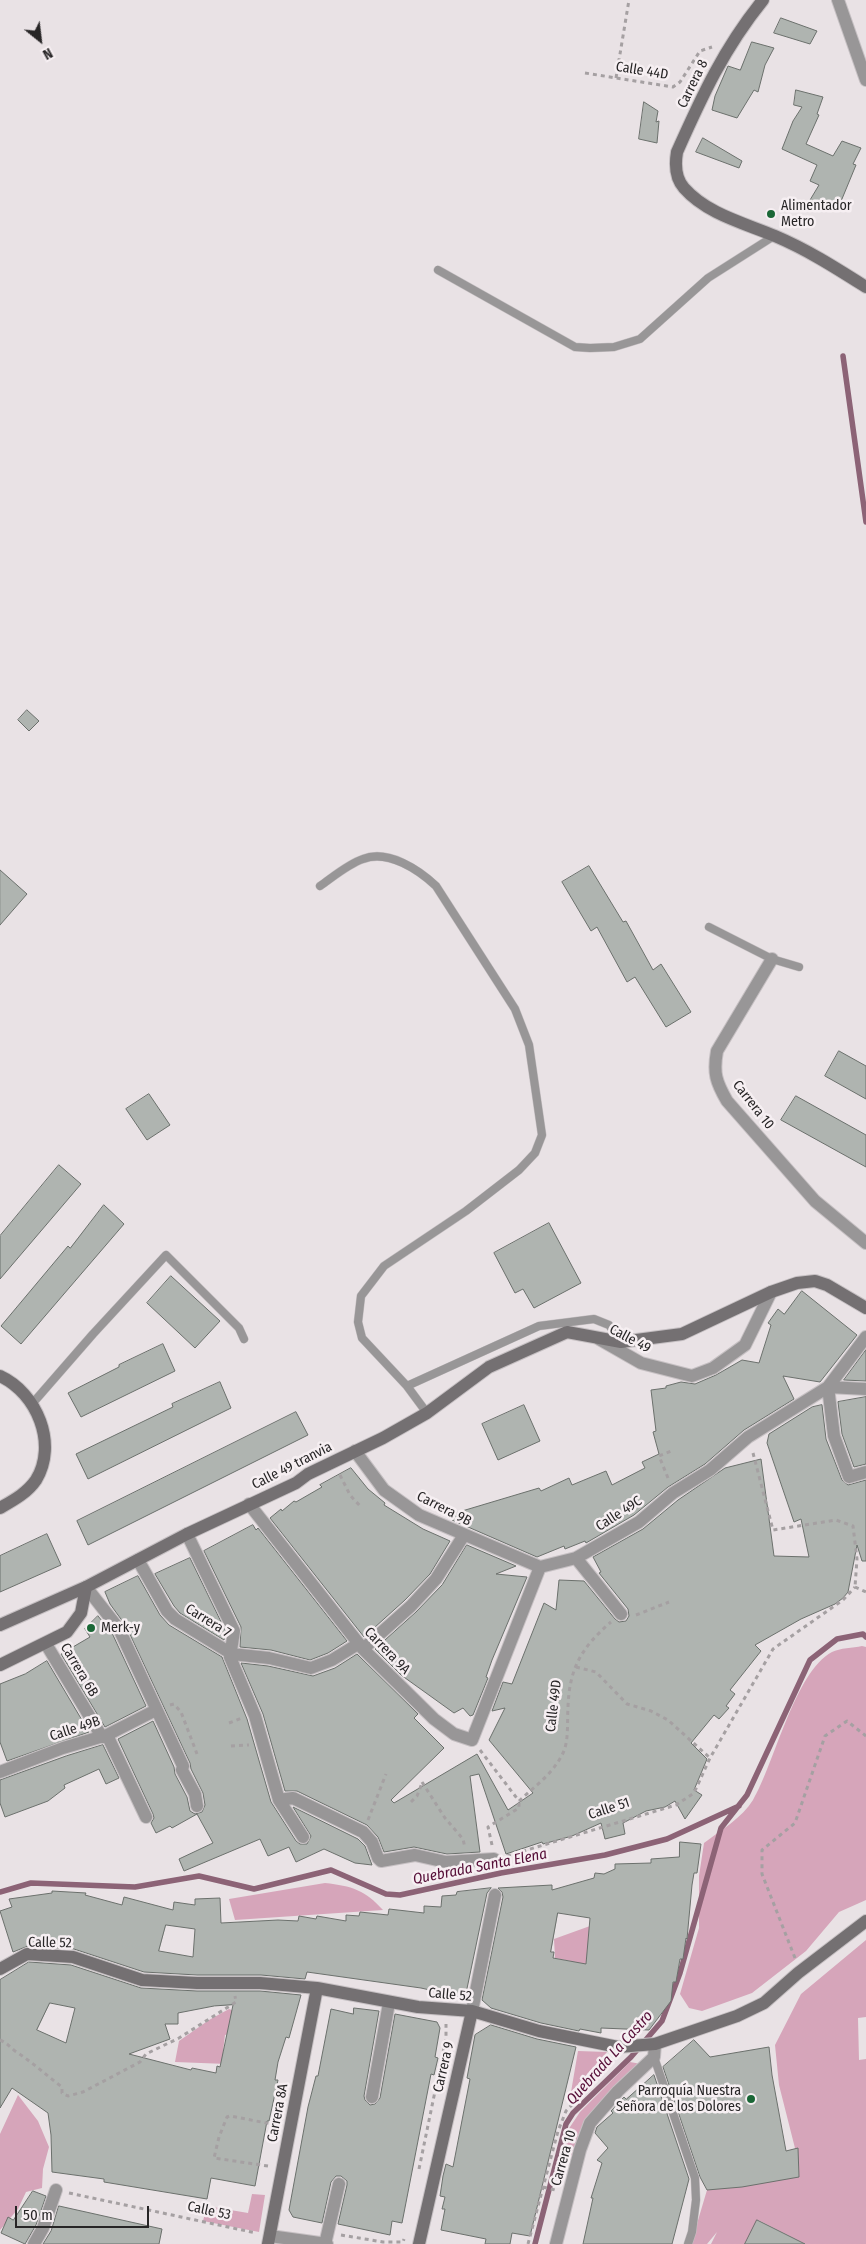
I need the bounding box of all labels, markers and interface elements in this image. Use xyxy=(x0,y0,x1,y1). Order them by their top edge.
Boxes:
north arrow xyxy=(15,15,65,65)
text: N xyxy=(40,44,55,63)
street label: Carrera 8 xyxy=(674,57,712,111)
street label: Calle 44D xyxy=(615,59,669,83)
place label: Alimentador Metro xyxy=(781,198,852,230)
marker: Alimentador Metro xyxy=(765,208,777,220)
street label: Carrera 10 xyxy=(729,1077,777,1133)
street label: Calle 49 xyxy=(606,1321,654,1357)
street label: Calle 49 tranvia xyxy=(249,1439,335,1493)
street label: Carrera 9B xyxy=(414,1488,474,1530)
street label: Calle 49C xyxy=(593,1493,645,1535)
street label: Carrera 7 xyxy=(182,1601,234,1641)
place label: Merk-y xyxy=(101,1620,140,1636)
marker: Merk-y xyxy=(85,1622,97,1634)
street label: Carrera 9A xyxy=(361,1624,413,1678)
street label: Carrera 6B xyxy=(57,1640,101,1700)
street label: Calle 49D xyxy=(542,1679,566,1733)
street label: Calle 49B xyxy=(48,1713,102,1745)
street label: Calle 51 xyxy=(586,1794,632,1824)
water label: Quebrada Santa Elena xyxy=(411,1845,549,1889)
street label: Calle 52 xyxy=(28,1934,72,1952)
street label: Calle 52 xyxy=(428,1985,472,2005)
water label: Quebrada La Castro xyxy=(563,2007,657,2109)
street label: Carrera 9 xyxy=(430,2040,458,2094)
street label: Carrera 8A xyxy=(264,2082,292,2144)
place label: Parroquía Nuestra Señora de los Dolores xyxy=(616,2083,741,2116)
marker: Parroquía Nuestra Señora de los Dolores xyxy=(745,2093,757,2105)
street label: Carrera 10 xyxy=(548,2128,580,2188)
scale bar xyxy=(18,2196,151,2228)
street label: Calle 53 xyxy=(186,2198,232,2224)
text: 50 m xyxy=(23,2206,53,2224)

